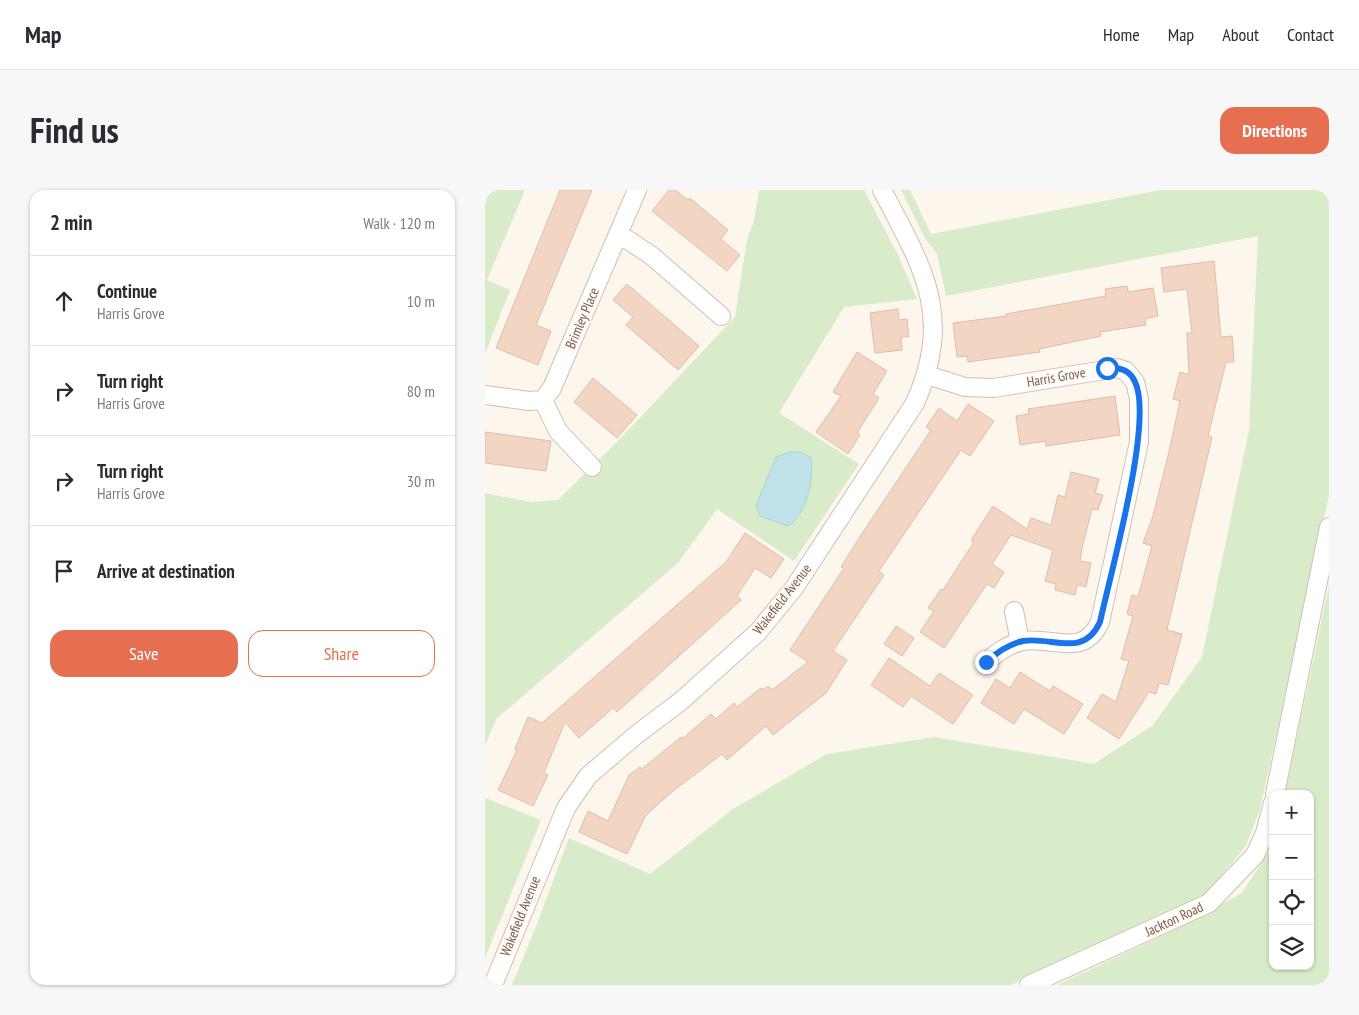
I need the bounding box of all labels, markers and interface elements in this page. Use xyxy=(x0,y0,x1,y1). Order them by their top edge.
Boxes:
text: Map xyxy=(25,19,62,50)
text: Home xyxy=(1103,23,1140,46)
text: Map xyxy=(1168,23,1194,46)
text: About xyxy=(1222,23,1259,46)
text: Contact xyxy=(1287,23,1334,46)
text: Find us xyxy=(30,107,119,153)
button: Directions xyxy=(1220,107,1329,154)
text: 2 min xyxy=(50,209,92,236)
text: Walk · 120 m xyxy=(363,213,435,233)
text: Continue xyxy=(97,279,157,303)
street label: Brimley Place xyxy=(561,284,603,351)
icon: ahead xyxy=(50,287,78,315)
text: 10 m xyxy=(407,291,435,311)
text: Harris Grove xyxy=(97,303,165,323)
route start xyxy=(1096,357,1119,380)
street label: Harris Grove xyxy=(1025,363,1087,391)
text: Turn right xyxy=(97,369,163,393)
icon: right xyxy=(50,377,78,405)
text: 80 m xyxy=(407,381,435,401)
text: Harris Grove xyxy=(97,393,165,413)
text: Turn right xyxy=(97,459,163,483)
icon: right xyxy=(50,467,78,495)
text: 30 m xyxy=(407,471,435,491)
text: Harris Grove xyxy=(97,483,165,503)
icon: arrive xyxy=(50,557,78,585)
text: Arrive at destination xyxy=(97,559,235,583)
street label: Wakefield Avenue xyxy=(749,560,815,638)
button: Save xyxy=(50,630,238,677)
button: Share xyxy=(248,630,435,677)
route end xyxy=(975,651,998,674)
map controls xyxy=(1269,790,1314,970)
button: + xyxy=(1269,790,1314,835)
button: − xyxy=(1269,835,1314,880)
street label: Wakefield Avenue xyxy=(496,873,544,959)
button: locate xyxy=(1269,880,1314,925)
street label: Jackton Road xyxy=(1141,898,1206,941)
button: layers xyxy=(1269,925,1314,970)

